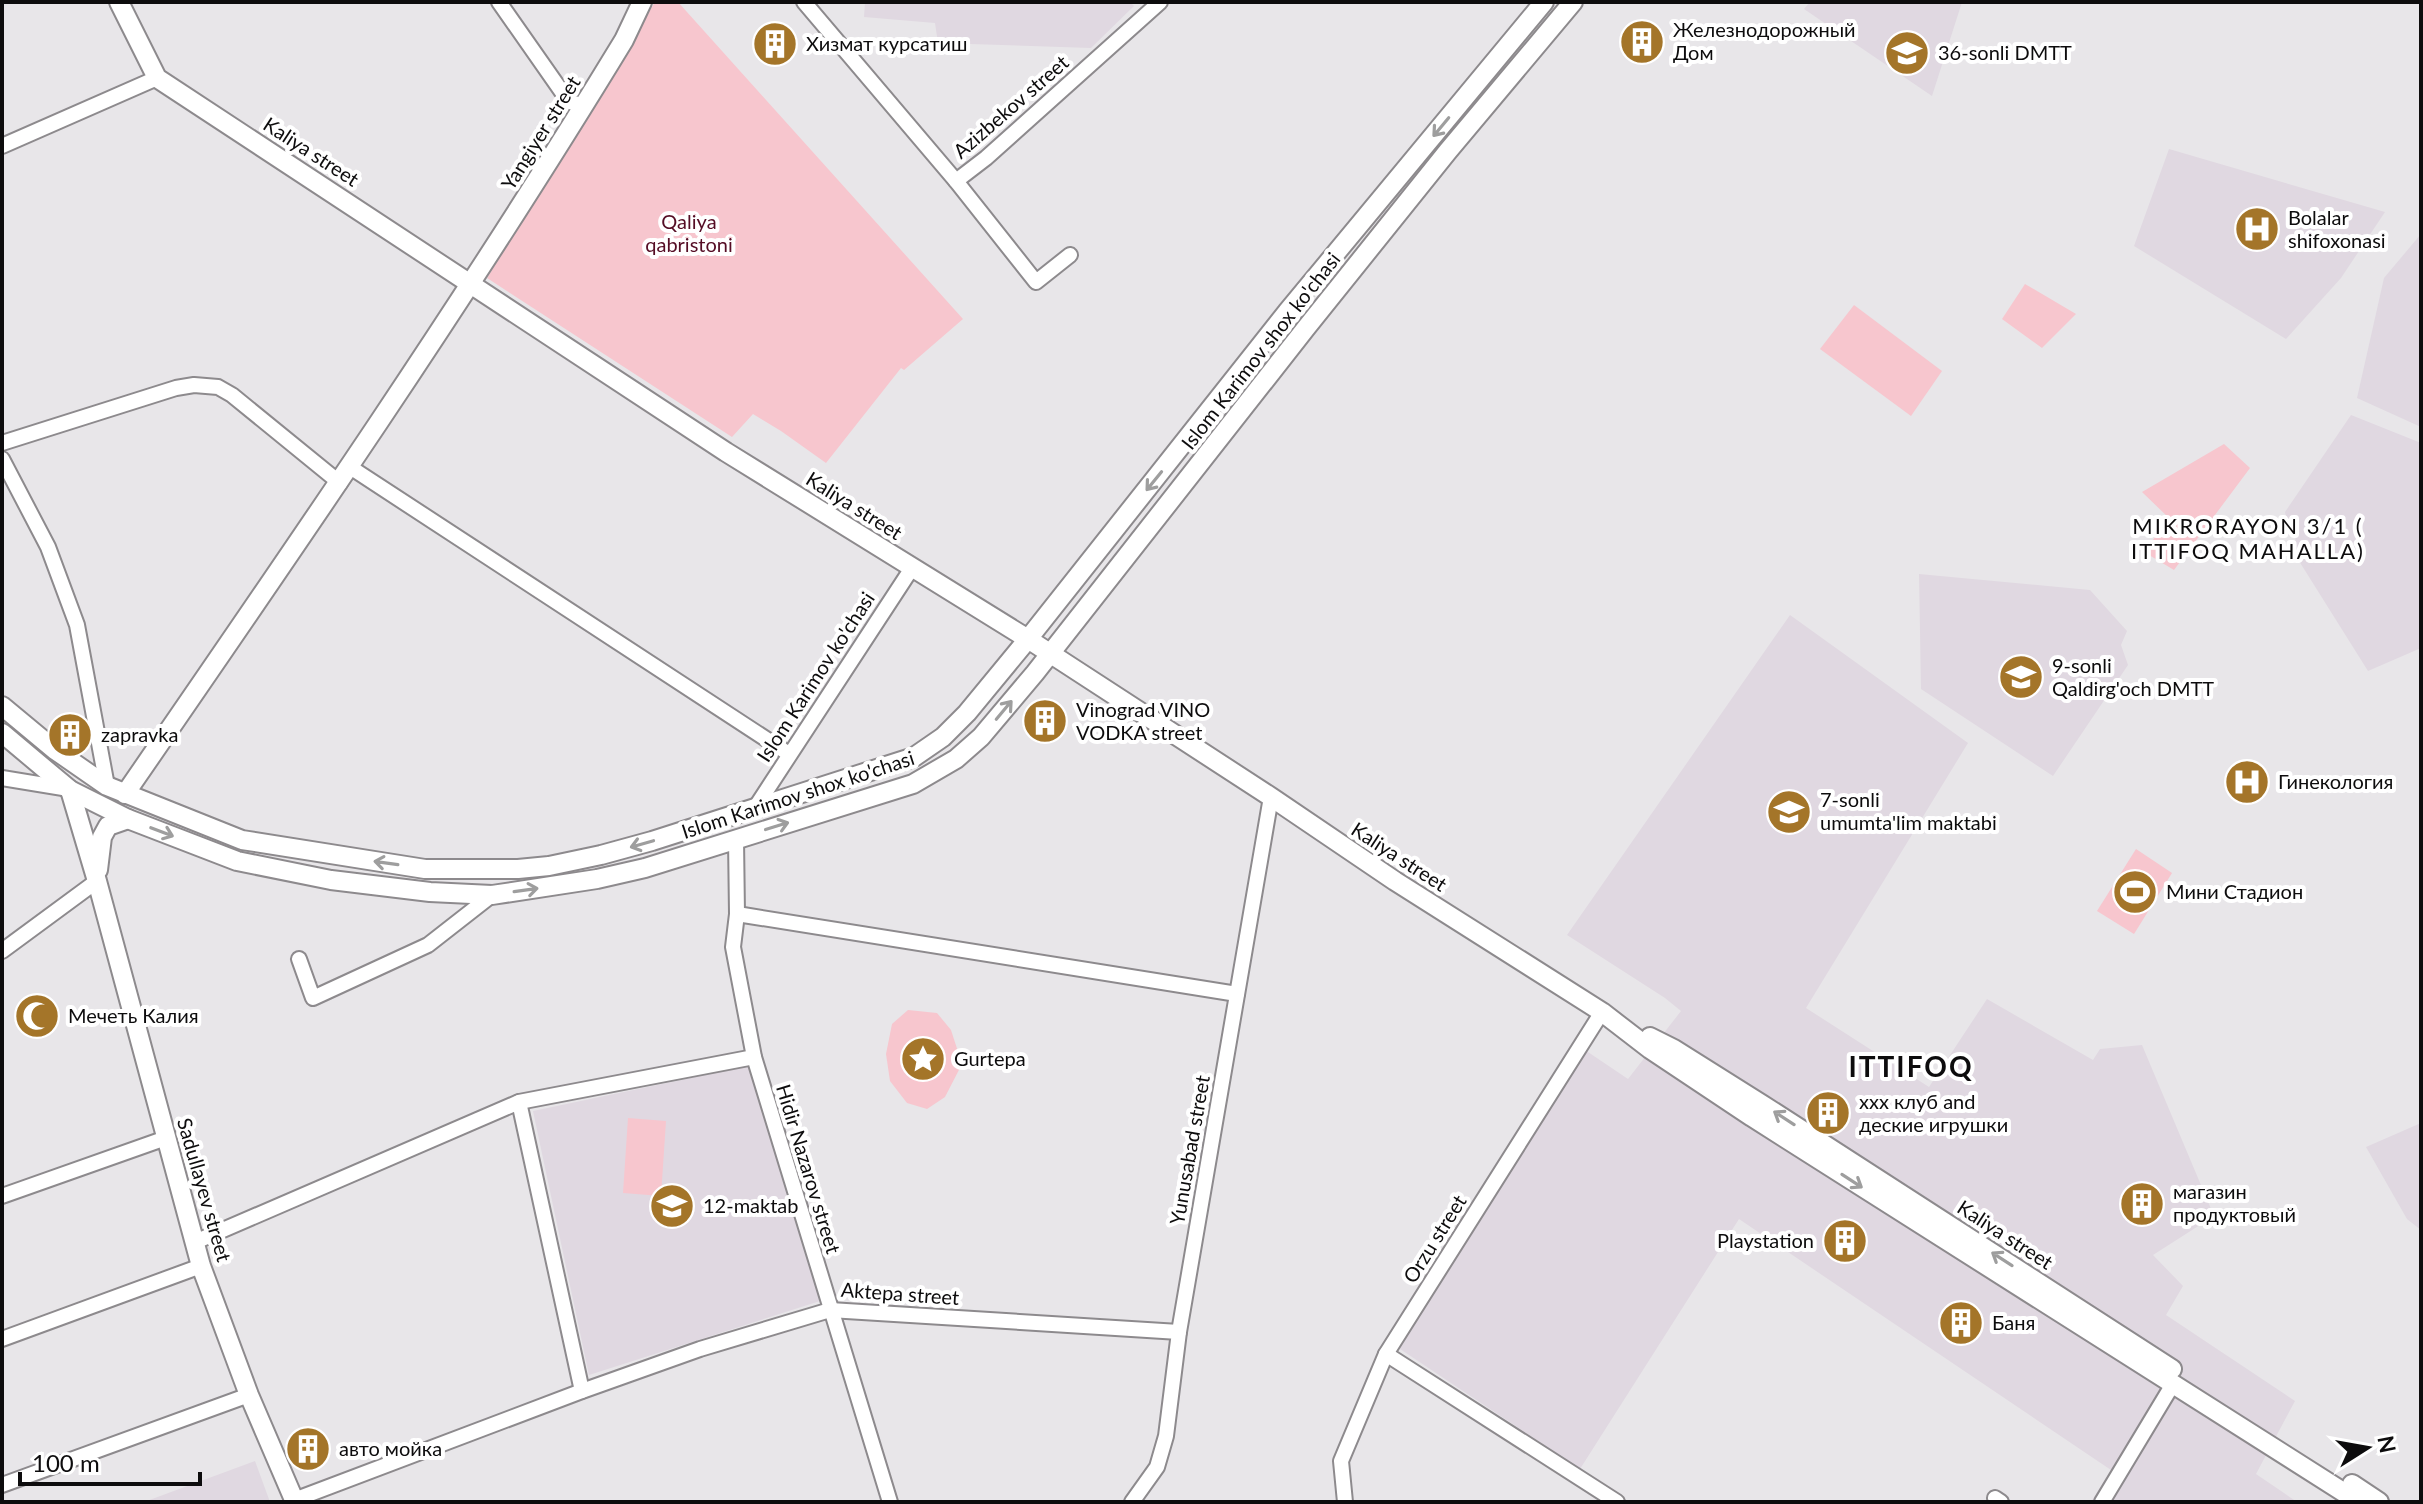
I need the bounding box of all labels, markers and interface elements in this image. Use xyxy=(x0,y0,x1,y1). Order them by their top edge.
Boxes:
place label: Железнодорожный Дом xyxy=(1673,17,1856,64)
building icon: Железнодорожный Дом xyxy=(1618,18,1666,66)
building icon: Хизмат курсатиш xyxy=(751,20,799,68)
school or university icon: 36-sonli DMTT xyxy=(1883,29,1931,77)
place label: Хизмат курсатиш xyxy=(806,31,967,55)
place label: 36-sonli DMTT xyxy=(1938,40,2072,64)
street label: Azizbekov street xyxy=(948,50,1073,163)
street label: Yangiyer street xyxy=(496,71,585,194)
street label: Kaliya street xyxy=(259,111,364,191)
one-way arrow xyxy=(1432,116,1450,137)
hospital icon: Bolalar shifoxonasi xyxy=(2233,205,2281,253)
place label: Bolalar shifoxonasi xyxy=(2288,205,2386,252)
park label: Qaliya qabristoni xyxy=(645,209,733,256)
street label: Islom Karimov shox ko'chasi xyxy=(1176,247,1345,454)
street label: Kaliya street xyxy=(802,466,907,544)
one-way arrow xyxy=(1145,470,1163,491)
district label: MIKRORAYON 3/1 ( ITTIFOQ MAHALLA) xyxy=(2131,512,2365,564)
street label: Islom Karimov ko'chasi xyxy=(751,587,879,766)
school or university icon: 9-sonli Qaldirg'och DMTT xyxy=(1997,653,2045,701)
place label: 9-sonli Qaldirg'och DMTT xyxy=(2052,653,2214,700)
building icon: Vinograd VINO VODKA street xyxy=(1021,697,1069,745)
place label: Vinograd VINO VODKA street xyxy=(1076,697,1210,744)
one-way arrow xyxy=(994,701,1012,721)
building icon: zapravka xyxy=(46,711,94,759)
place label: zapravka xyxy=(101,722,178,746)
street label: Islom Karimov shox ko'chasi xyxy=(678,745,917,843)
hospital icon: Гинекология xyxy=(2223,758,2271,806)
place label: Гинекология xyxy=(2278,769,2393,793)
place label: 7-sonli umumta'lim maktabi xyxy=(1820,787,1997,834)
school or university icon: 7-sonli umumta'lim maktabi xyxy=(1765,788,1813,836)
street label: Kaliya street xyxy=(1347,816,1452,896)
one-way arrow xyxy=(764,818,790,833)
one-way arrow xyxy=(149,826,174,840)
one-way arrow xyxy=(630,837,656,852)
one-way arrow xyxy=(374,855,399,870)
sports icon: Мини Стадион xyxy=(2111,868,2159,916)
place label: Мини Стадион xyxy=(2166,879,2303,903)
one-way arrow xyxy=(513,882,538,897)
mosque icon: Мечеть Калия xyxy=(13,992,61,1040)
place label: Мечеть Калия xyxy=(68,1003,199,1027)
place icon: Gurtepa xyxy=(899,1035,947,1083)
place label: Gurtepa xyxy=(954,1046,1026,1070)
district label: ITTIFOQ xyxy=(1848,1049,1974,1083)
street label: Yunusabad street xyxy=(1164,1073,1214,1226)
street label: Hidir Nazarov street xyxy=(772,1081,846,1256)
building icon: ххх клуб and деские игрушки xyxy=(1804,1089,1852,1137)
place label: ххх клуб and деские игрушки xyxy=(1859,1089,2008,1136)
one-way arrow xyxy=(1773,1110,1796,1126)
street label: Sadullayev street xyxy=(173,1115,237,1264)
one-way arrow xyxy=(1840,1174,1863,1190)
place label: магазин продуктовый xyxy=(2173,1179,2296,1226)
building icon: магазин продуктовый xyxy=(2118,1180,2166,1228)
school or university icon: 12-maktab xyxy=(648,1182,696,1230)
street label: Orzu street xyxy=(1398,1190,1471,1287)
place label: 12-maktab xyxy=(703,1193,799,1217)
street label: Kaliya street xyxy=(1953,1194,2058,1274)
building icon: Playstation xyxy=(1821,1217,1869,1265)
place label: Playstation xyxy=(1717,1228,1814,1252)
one-way arrow xyxy=(1991,1251,2014,1267)
street label: Aktepa street xyxy=(840,1277,960,1309)
building icon: Баня xyxy=(1937,1299,1985,1347)
place label: Баня xyxy=(1992,1310,2035,1334)
north arrow xyxy=(2327,1408,2407,1488)
building icon: авто мойка xyxy=(284,1425,332,1473)
text: N xyxy=(2372,1433,2402,1455)
scale bar xyxy=(20,1436,200,1486)
place label: авто мойка xyxy=(339,1436,442,1460)
text: 100 m xyxy=(32,1448,100,1477)

